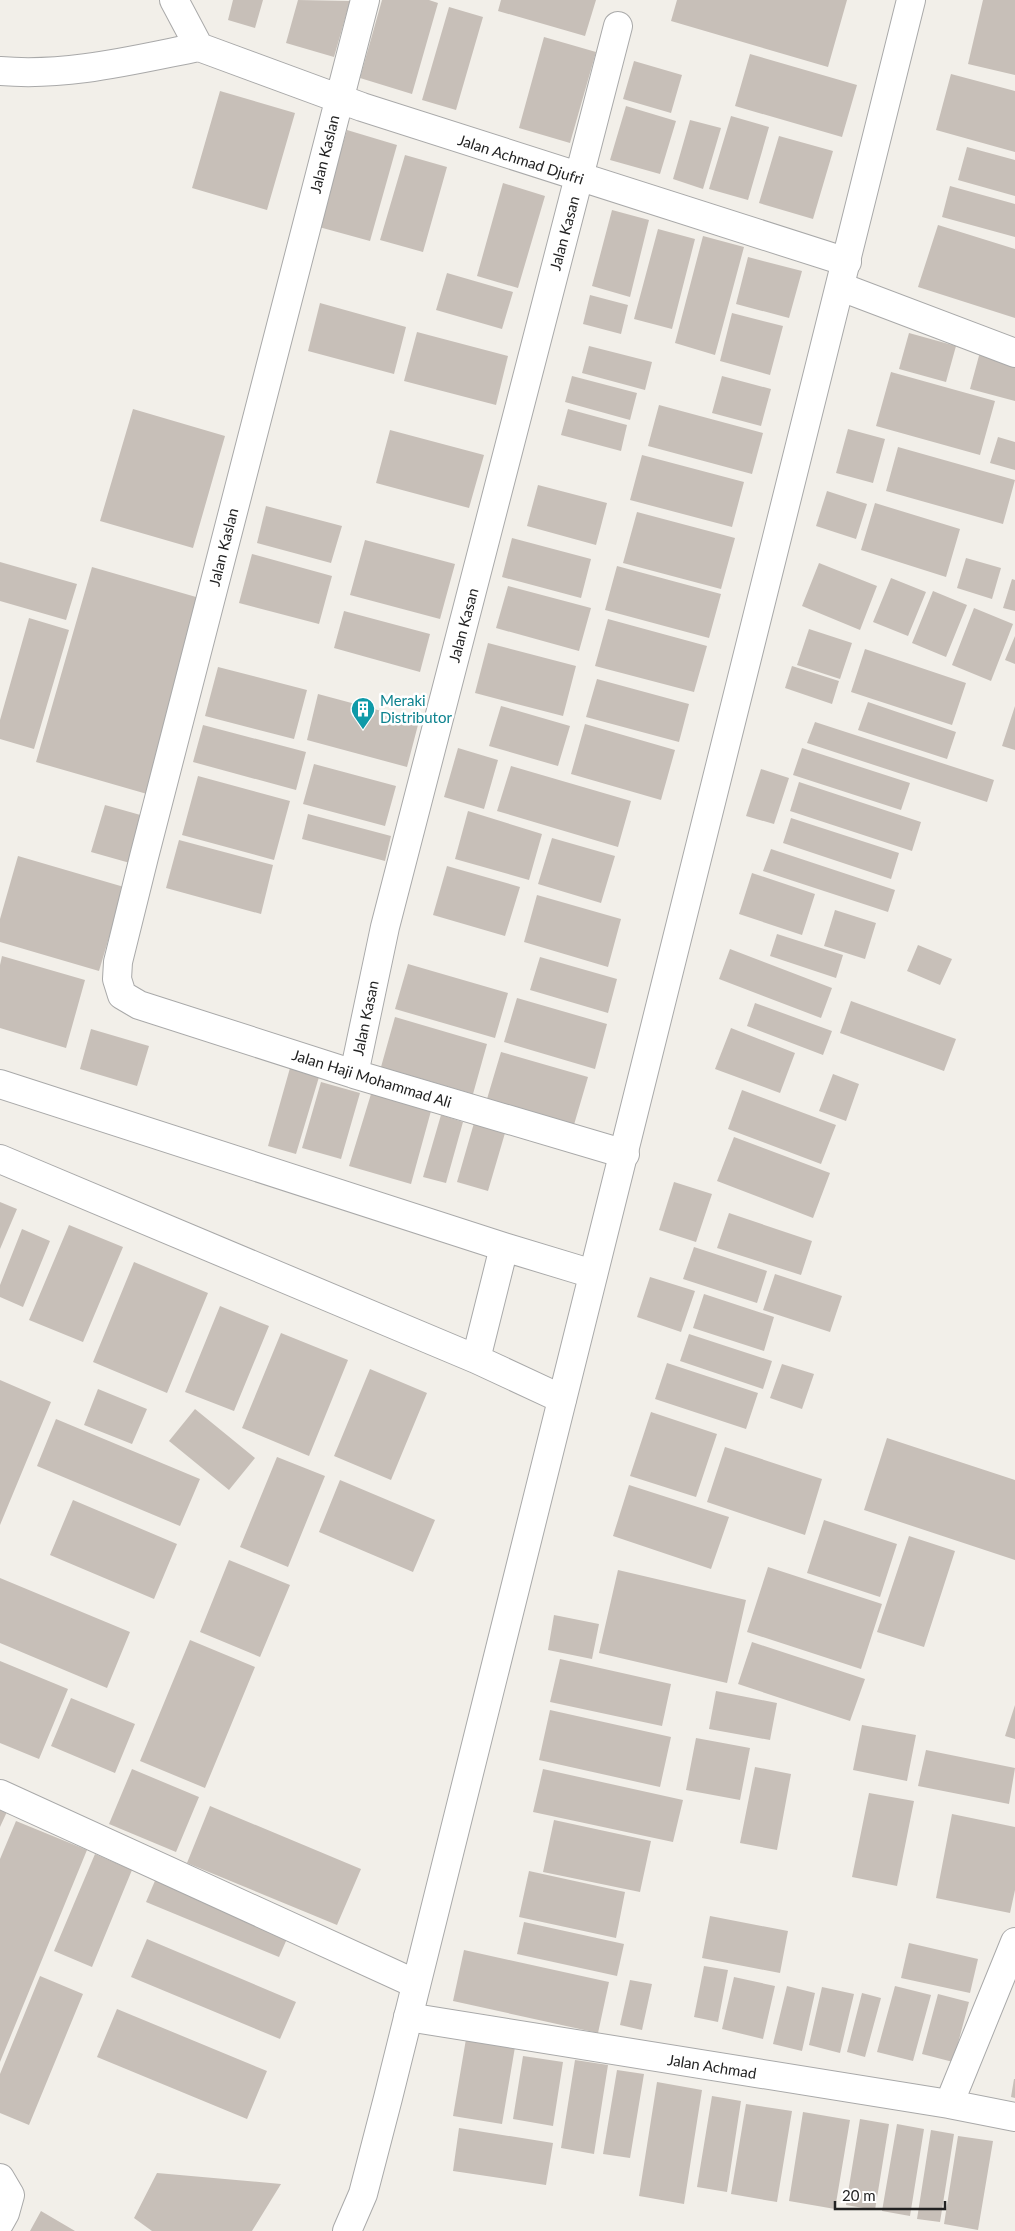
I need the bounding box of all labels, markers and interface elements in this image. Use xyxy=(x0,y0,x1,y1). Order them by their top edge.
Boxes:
street label: Jalan Kaslan xyxy=(306,113,342,195)
street label: Jalan Achmad Djufri xyxy=(456,130,586,188)
street label: Jalan Kasan xyxy=(545,194,583,272)
street label: Jalan Kaslan xyxy=(205,506,241,588)
street label: Jalan Kasan xyxy=(444,586,482,664)
place label: Meraki Distributor xyxy=(380,691,452,726)
building icon: Meraki Distributor xyxy=(350,696,376,730)
street label: Jalan Kasan xyxy=(348,979,382,1057)
street label: Jalan Haji Mohammad Ali xyxy=(290,1045,454,1111)
street label: Jalan Achmad xyxy=(666,2050,758,2082)
scale bar xyxy=(835,2178,945,2210)
text: 20 m xyxy=(842,2186,876,2204)

